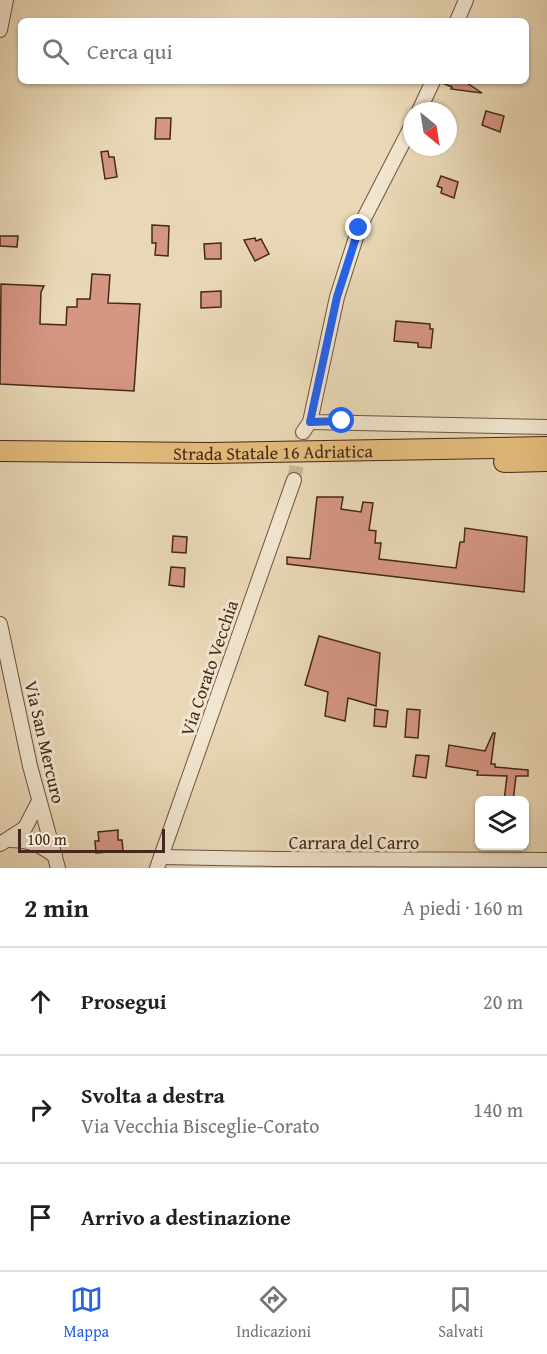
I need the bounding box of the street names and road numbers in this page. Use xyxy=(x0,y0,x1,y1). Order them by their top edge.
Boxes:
street label: Strada Statale 16 Adriatica xyxy=(173,437,374,467)
street label: Via Corato Vecchia xyxy=(173,596,245,740)
street label: Via San Mercuro xyxy=(18,678,72,806)
street label: Carrara del Carro xyxy=(289,829,419,856)

